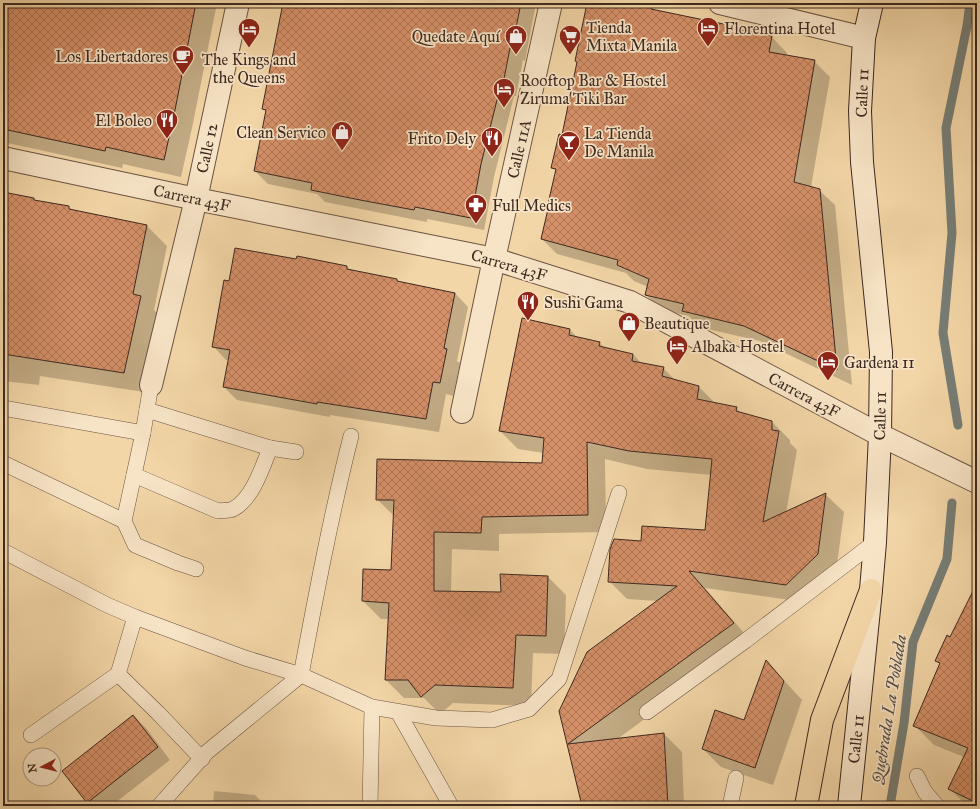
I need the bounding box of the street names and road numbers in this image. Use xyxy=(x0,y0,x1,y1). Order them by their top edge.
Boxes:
street label: Calle 11 xyxy=(852,68,872,118)
street label: Calle 11A xyxy=(503,118,535,180)
street label: Calle 12 xyxy=(192,121,222,175)
street label: Carrera 43F xyxy=(152,181,233,216)
street label: Carrera 43F xyxy=(469,245,550,285)
street label: Carrera 43F xyxy=(765,368,843,422)
street label: Calle 11 xyxy=(870,391,890,441)
street label: Calle 11 xyxy=(844,714,868,764)

